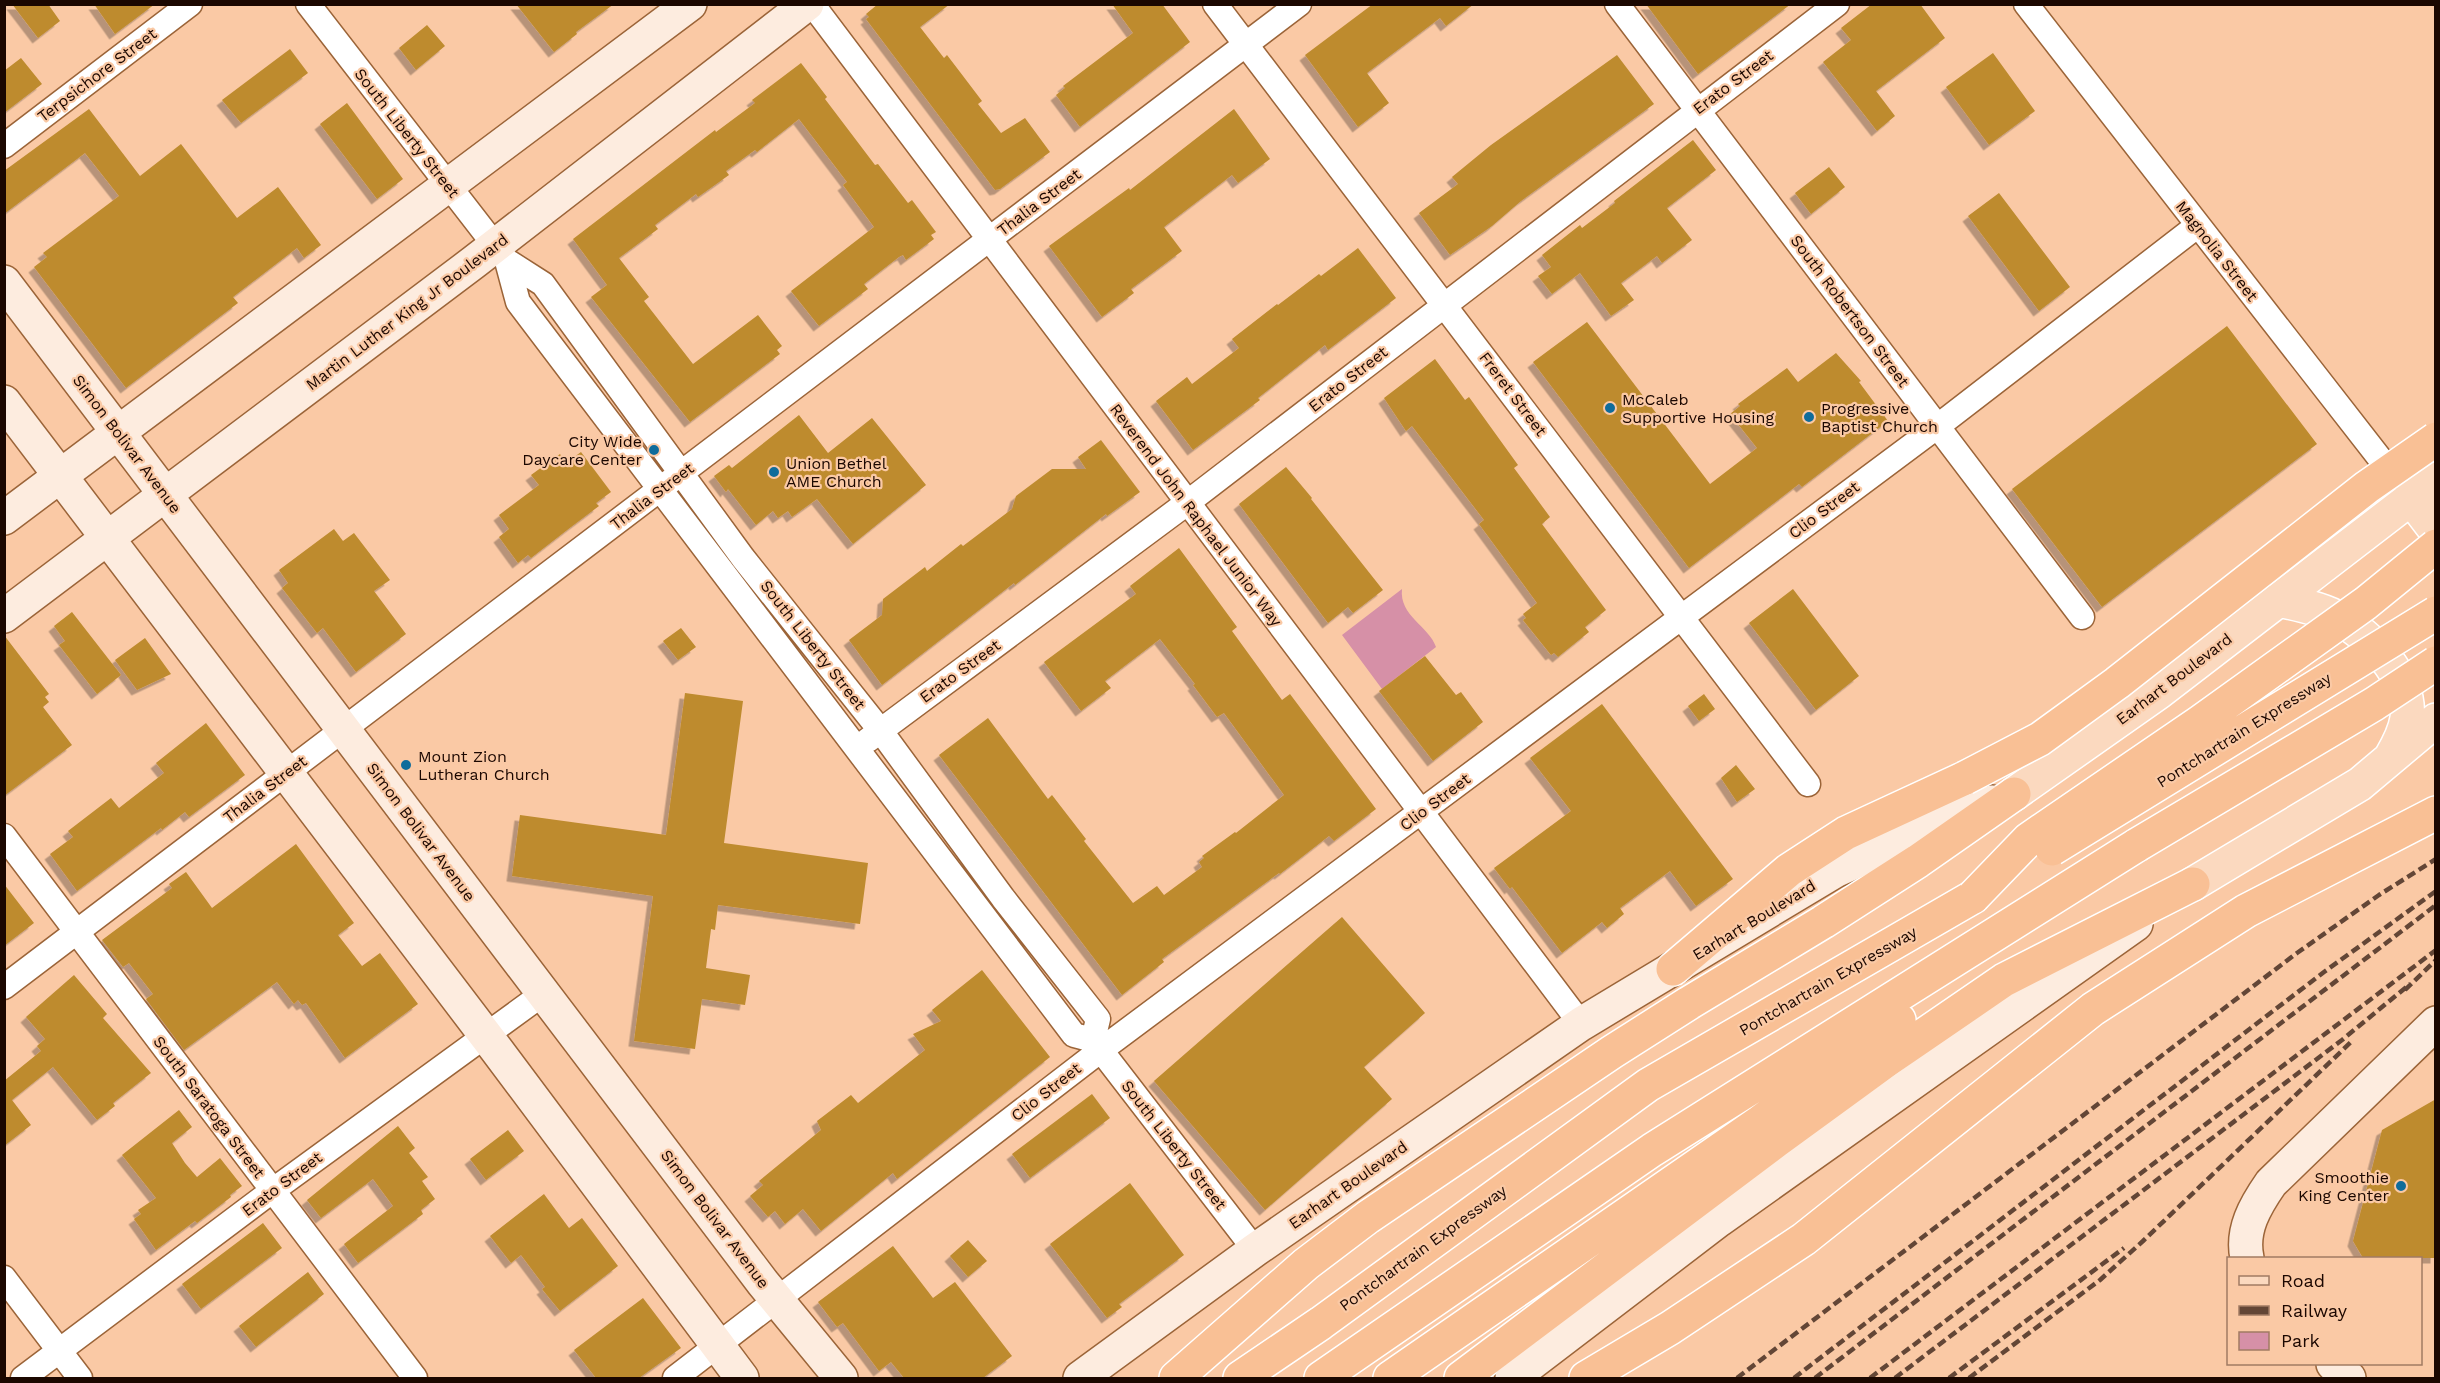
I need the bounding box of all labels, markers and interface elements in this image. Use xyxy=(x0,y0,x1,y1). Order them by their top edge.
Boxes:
street label: Terpsichore Street xyxy=(34,24,160,126)
street label: Erato Street xyxy=(1689,46,1777,118)
street label: South Liberty Street xyxy=(351,64,464,202)
street label: Thalia Street xyxy=(993,164,1085,240)
street label: Magnolia Street xyxy=(2172,197,2262,305)
street label: Martin Luther King Jr Boulevard xyxy=(302,230,512,394)
street label: South Robertson Street xyxy=(1787,231,1914,391)
street label: Erato Street xyxy=(1305,342,1392,416)
street label: Freret Street xyxy=(1475,348,1551,440)
street label: Simon Bolivar Avenue xyxy=(69,371,185,517)
place label: McCaleb Supportive Housing xyxy=(1622,390,1774,427)
place label: Progressive Baptist Church xyxy=(1821,399,1938,436)
street label: Reverend John Raphael Junior Way xyxy=(1106,400,1286,631)
marker: McCaleb Supportive Housing xyxy=(1603,401,1617,415)
marker: Progressive Baptist Church xyxy=(1802,410,1816,424)
place label: City Wide Daycare Center xyxy=(522,432,642,469)
marker: City Wide Daycare Center xyxy=(647,443,661,457)
place label: Union Bethel AME Church xyxy=(786,454,887,491)
street label: Thalia Street xyxy=(606,458,698,534)
marker: Union Bethel AME Church xyxy=(767,465,781,479)
street label: Clio Street xyxy=(1785,477,1863,543)
street label: South Liberty Street xyxy=(757,576,870,714)
street label: Earhart Boulevard xyxy=(2112,629,2236,729)
street label: Erato Street xyxy=(916,635,1004,707)
street label: Pontchartrain Expressway xyxy=(2153,668,2335,792)
place label: Mount Zion Lutheran Church xyxy=(418,747,550,784)
street label: Thalia Street xyxy=(219,751,311,827)
marker: Mount Zion Lutheran Church xyxy=(399,758,413,772)
street label: Simon Bolivar Avenue xyxy=(363,759,479,905)
street label: Clio Street xyxy=(1396,769,1474,835)
street label: Earhart Boulevard xyxy=(1689,876,1819,964)
street label: Pontchartrain Expressway xyxy=(1736,922,1921,1040)
street label: South Saratoga Street xyxy=(149,1032,269,1182)
street label: Clio Street xyxy=(1007,1059,1085,1125)
street label: South Liberty Street xyxy=(1118,1076,1231,1214)
street label: Earhart Boulevard xyxy=(1285,1137,1411,1233)
street label: Simon Bolivar Avenue xyxy=(657,1146,773,1292)
street label: Erato Street xyxy=(238,1148,326,1220)
place label: Smoothie King Center xyxy=(2298,1168,2389,1205)
marker: Smoothie King Center xyxy=(2394,1179,2408,1193)
street label: Pontchartrain Expressway xyxy=(1336,1180,1511,1315)
legend xyxy=(2227,1257,2422,1365)
text: Road xyxy=(2281,1270,2325,1291)
text: Railway xyxy=(2281,1300,2348,1321)
text: Park xyxy=(2281,1330,2320,1351)

